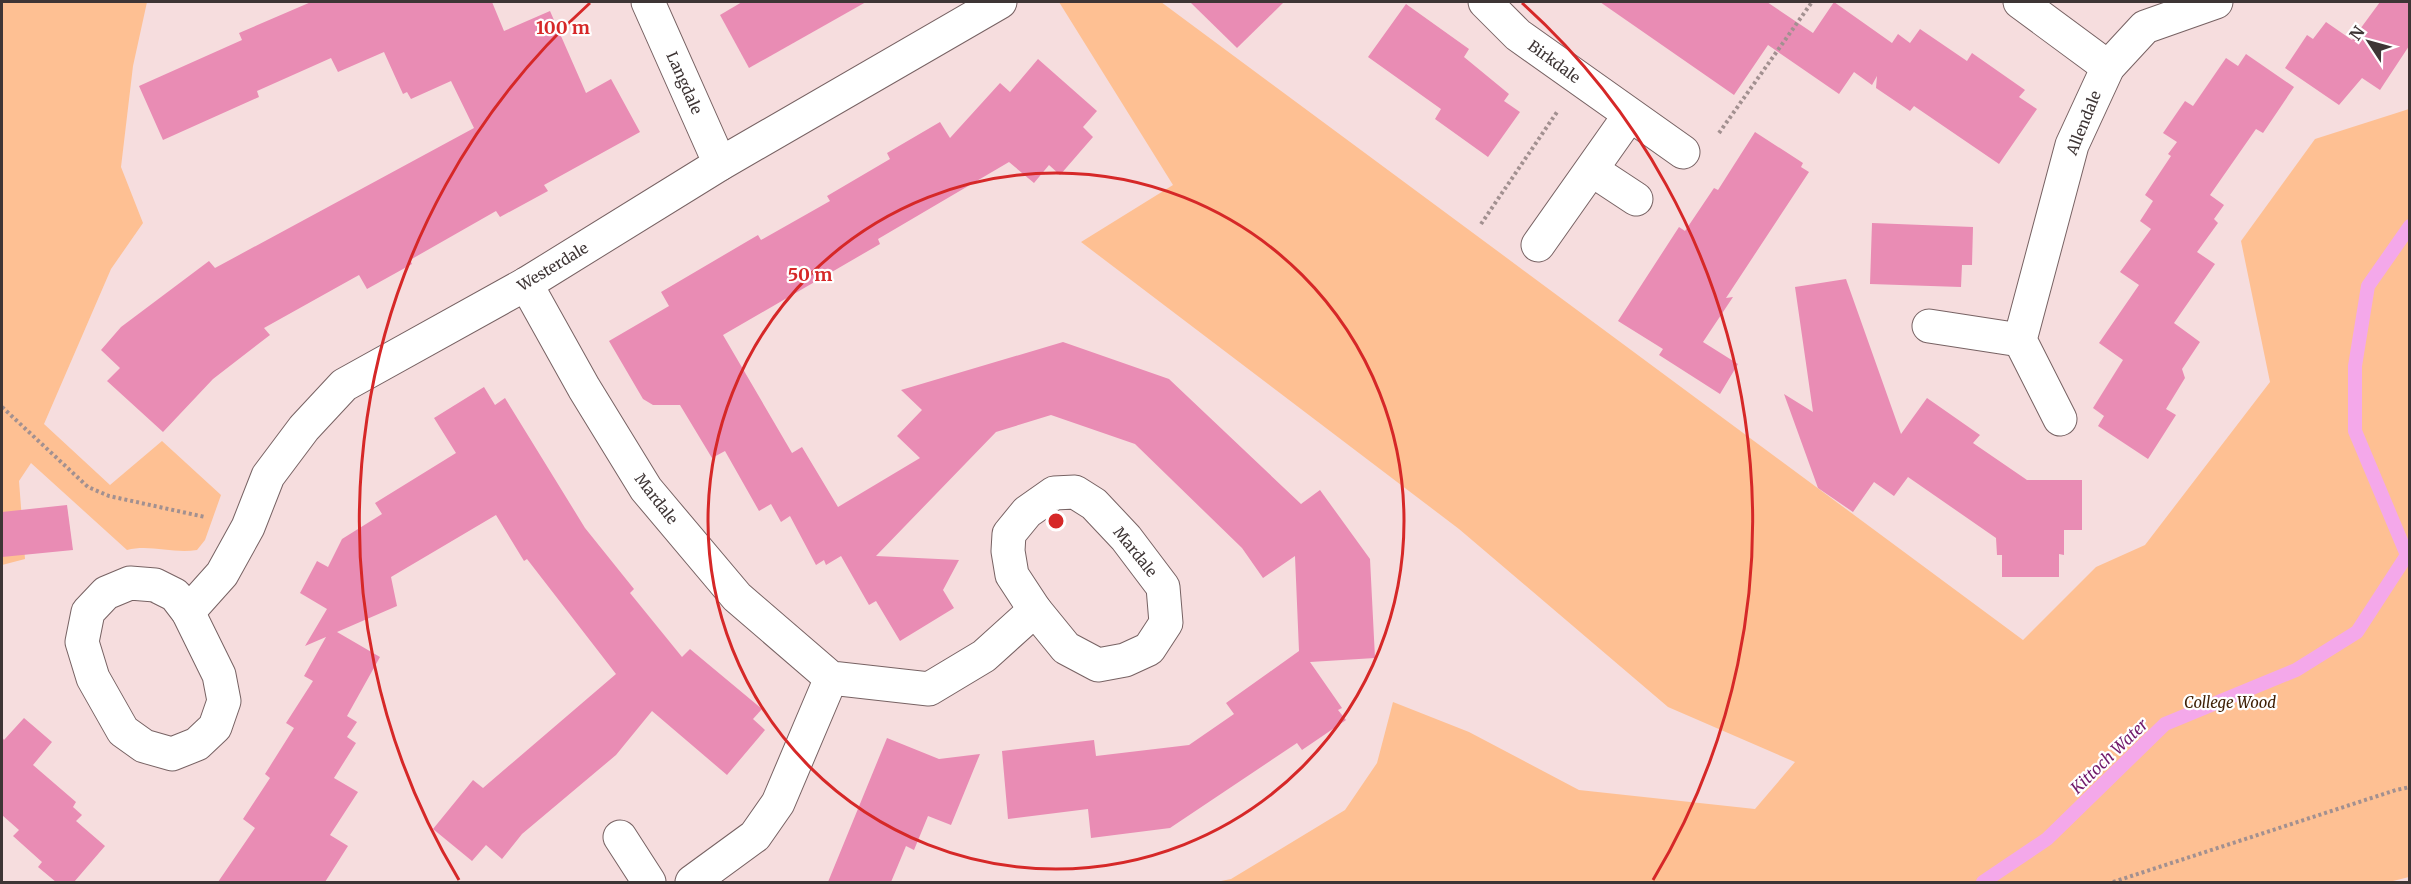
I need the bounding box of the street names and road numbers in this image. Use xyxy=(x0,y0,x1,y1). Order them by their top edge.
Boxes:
street label: Birkdale xyxy=(1524,36,1584,87)
street label: Langdale xyxy=(662,49,707,117)
street label: Allendale xyxy=(2062,88,2105,159)
street label: Westerdale xyxy=(513,238,592,296)
street label: Mardale xyxy=(631,470,682,528)
street label: Mardale xyxy=(1109,523,1161,581)

